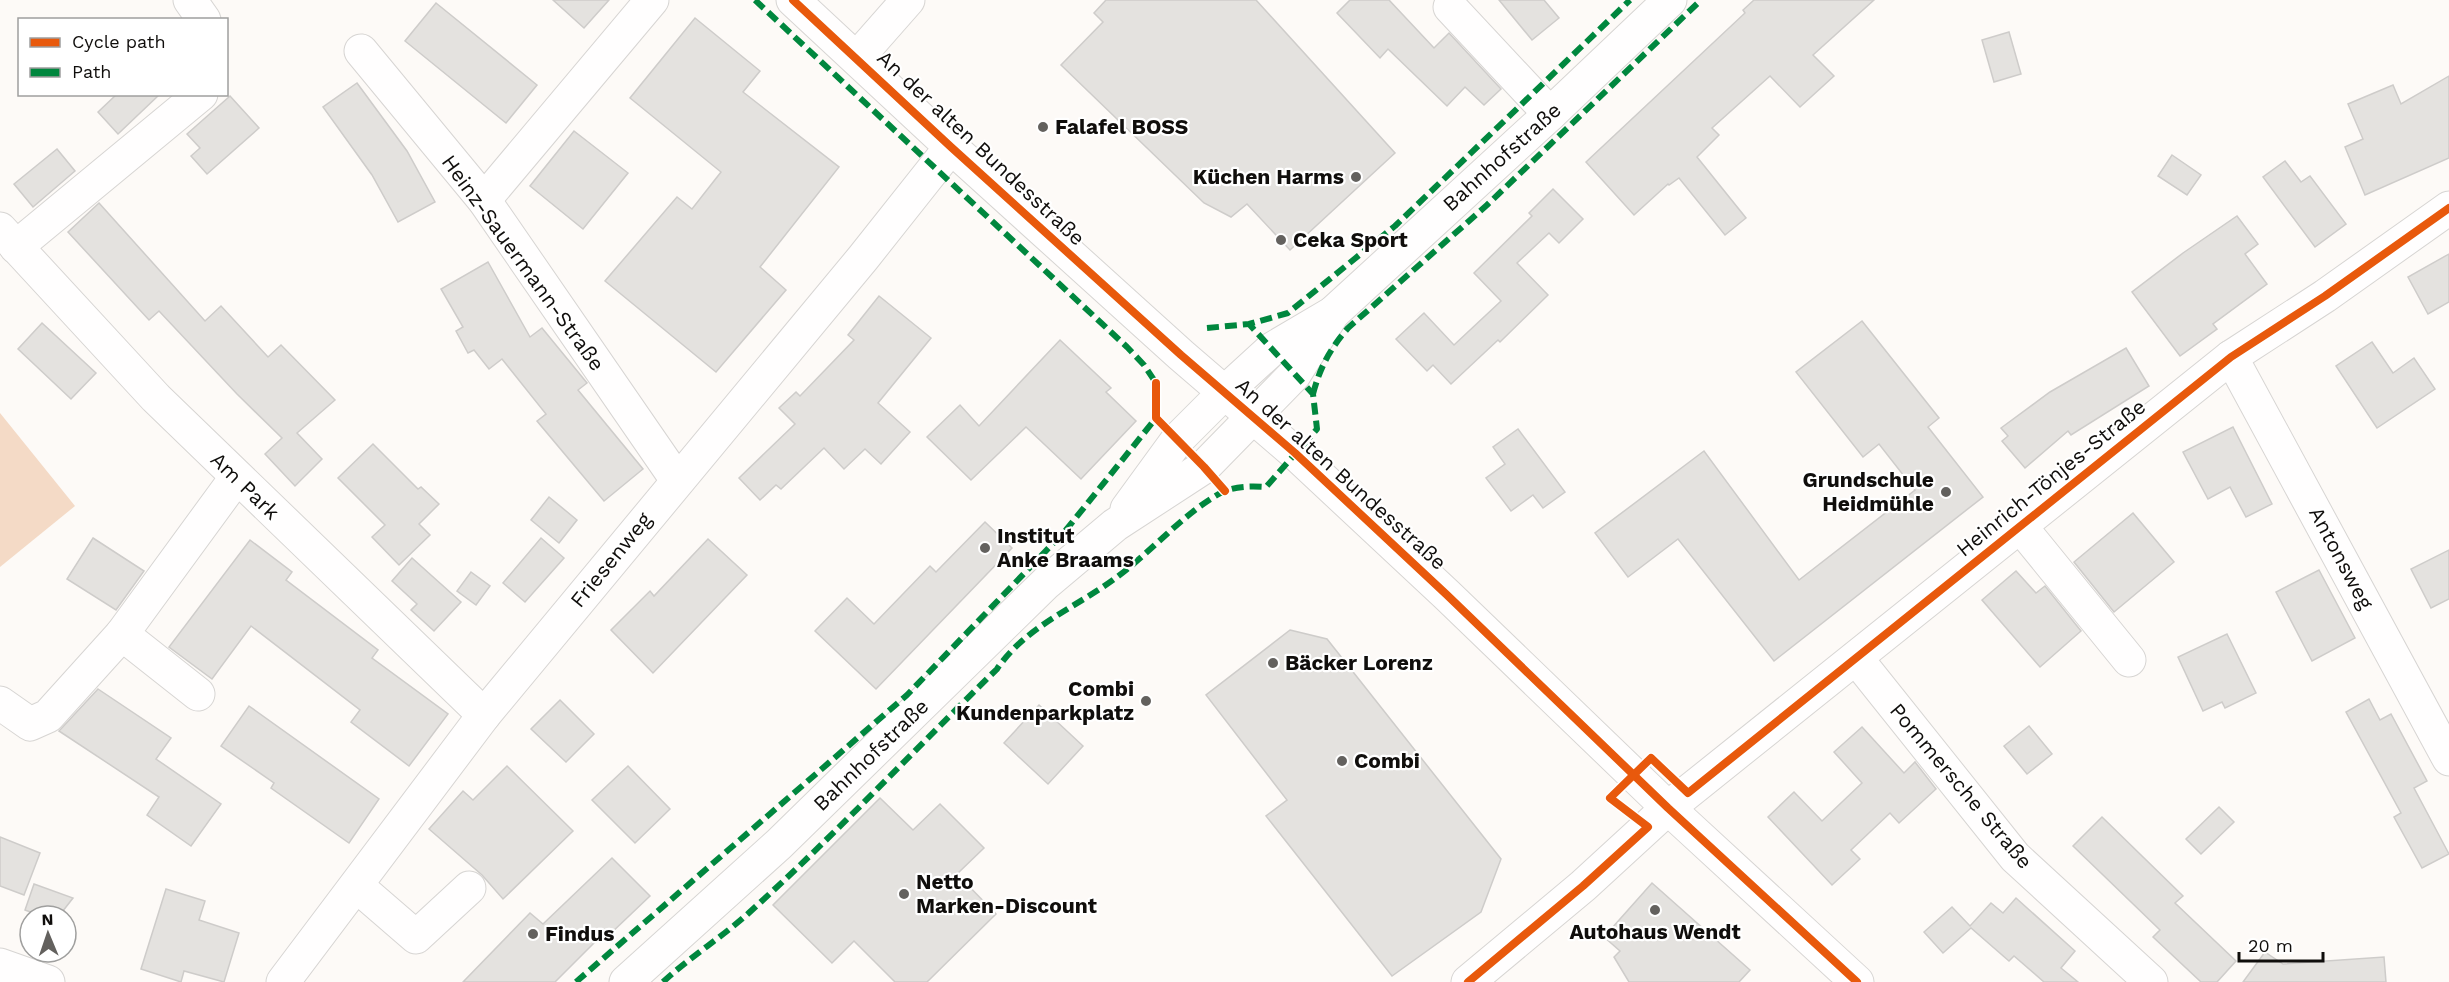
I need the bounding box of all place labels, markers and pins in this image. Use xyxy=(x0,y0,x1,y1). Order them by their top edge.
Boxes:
place label: Falafel BOSS xyxy=(1055,114,1188,139)
marker: Falafel BOSS xyxy=(1036,120,1050,134)
place label: Küchen Harms xyxy=(1193,164,1344,189)
marker: Küchen Harms xyxy=(1349,170,1363,184)
place label: Ceka Sport xyxy=(1293,227,1408,252)
marker: Ceka Sport xyxy=(1274,233,1288,247)
place label: Grundschule Heidmühle xyxy=(1803,467,1934,516)
marker: Grundschule Heidmühle xyxy=(1939,485,1953,499)
place label: Institut Anke Braams xyxy=(997,523,1134,572)
marker: Institut Anke Braams xyxy=(978,541,992,555)
place label: Bäcker Lorenz xyxy=(1285,650,1433,675)
marker: Bäcker Lorenz xyxy=(1266,656,1280,670)
place label: Combi Kundenparkplatz xyxy=(956,676,1134,725)
marker: Combi Kundenparkplatz xyxy=(1139,694,1153,708)
place label: Combi xyxy=(1354,748,1420,773)
marker: Combi xyxy=(1335,754,1349,768)
place label: Netto Marken-Discount xyxy=(916,869,1097,918)
marker: Netto Marken-Discount xyxy=(897,887,911,901)
marker: Autohaus Wendt xyxy=(1648,903,1662,917)
place label: Autohaus Wendt xyxy=(1569,919,1741,944)
place label: Findus xyxy=(545,921,614,946)
marker: Findus xyxy=(526,927,540,941)

